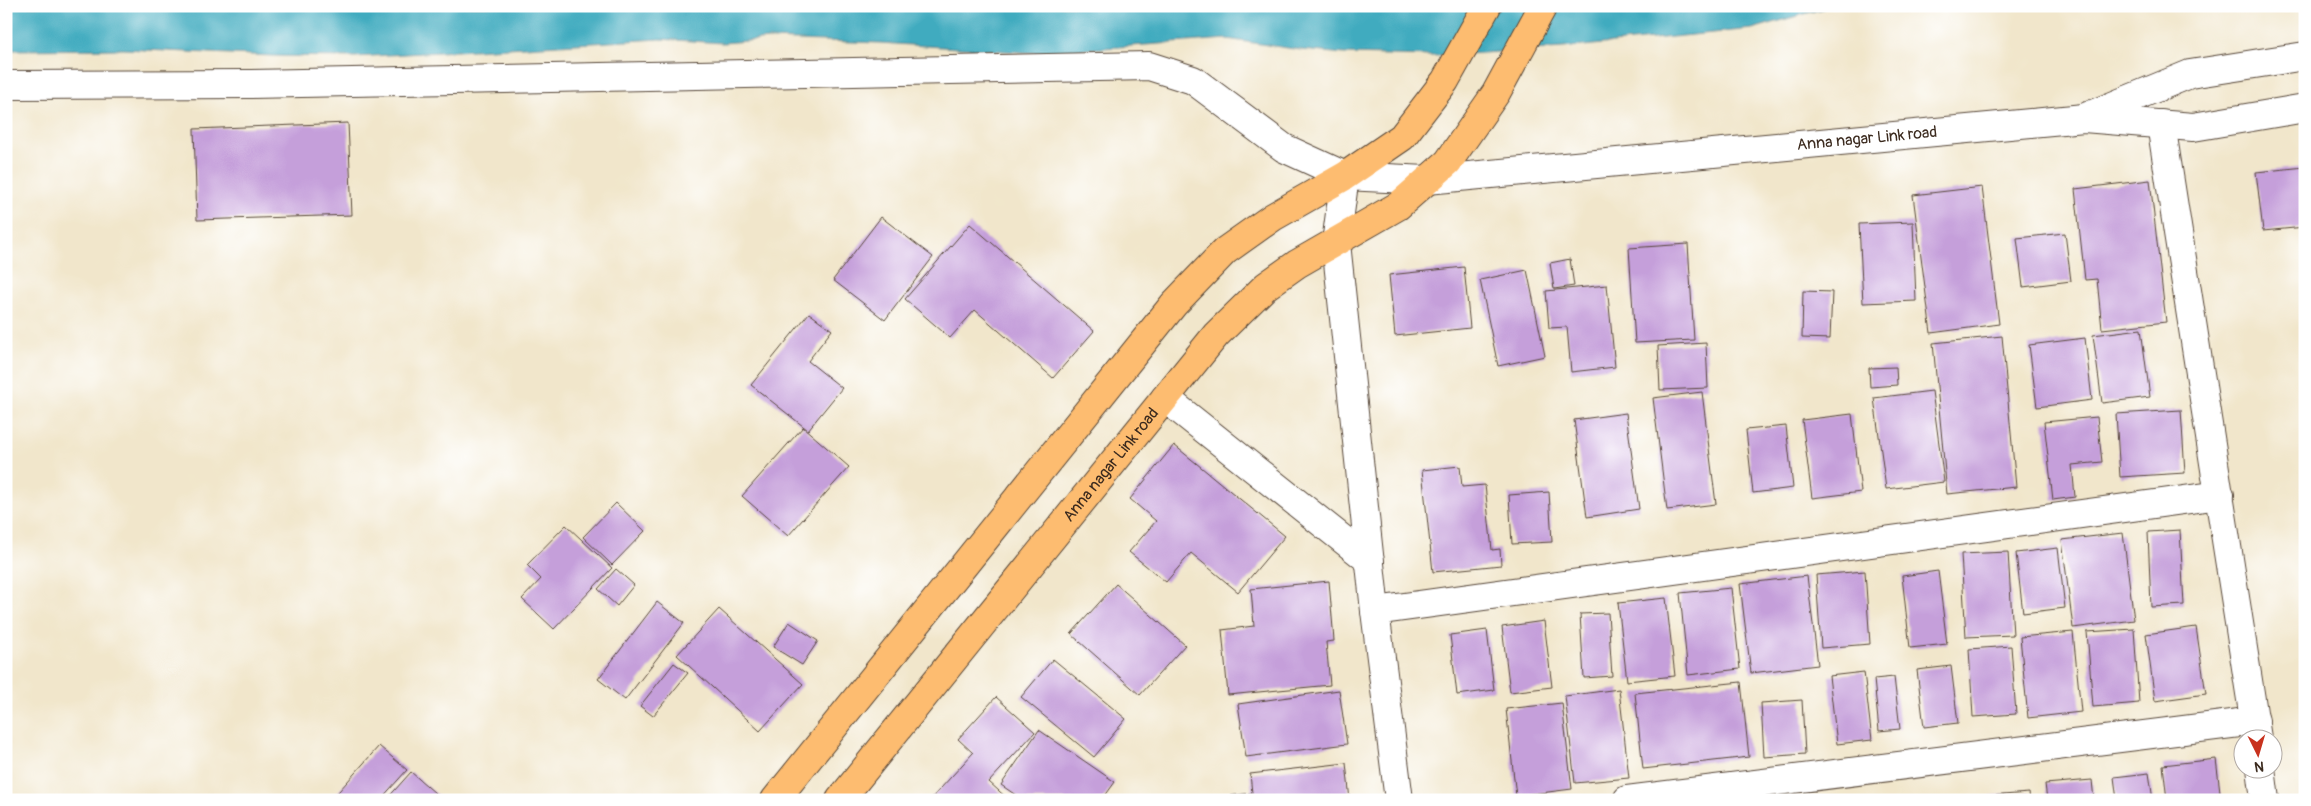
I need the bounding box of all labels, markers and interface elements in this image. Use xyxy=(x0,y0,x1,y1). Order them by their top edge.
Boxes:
street label: Anna nagar Link road xyxy=(1796,122,1938,155)
street label: Anna nagar Link road xyxy=(1059,404,1163,526)
north arrow xyxy=(2234,728,2284,778)
text: N xyxy=(2254,758,2265,775)

